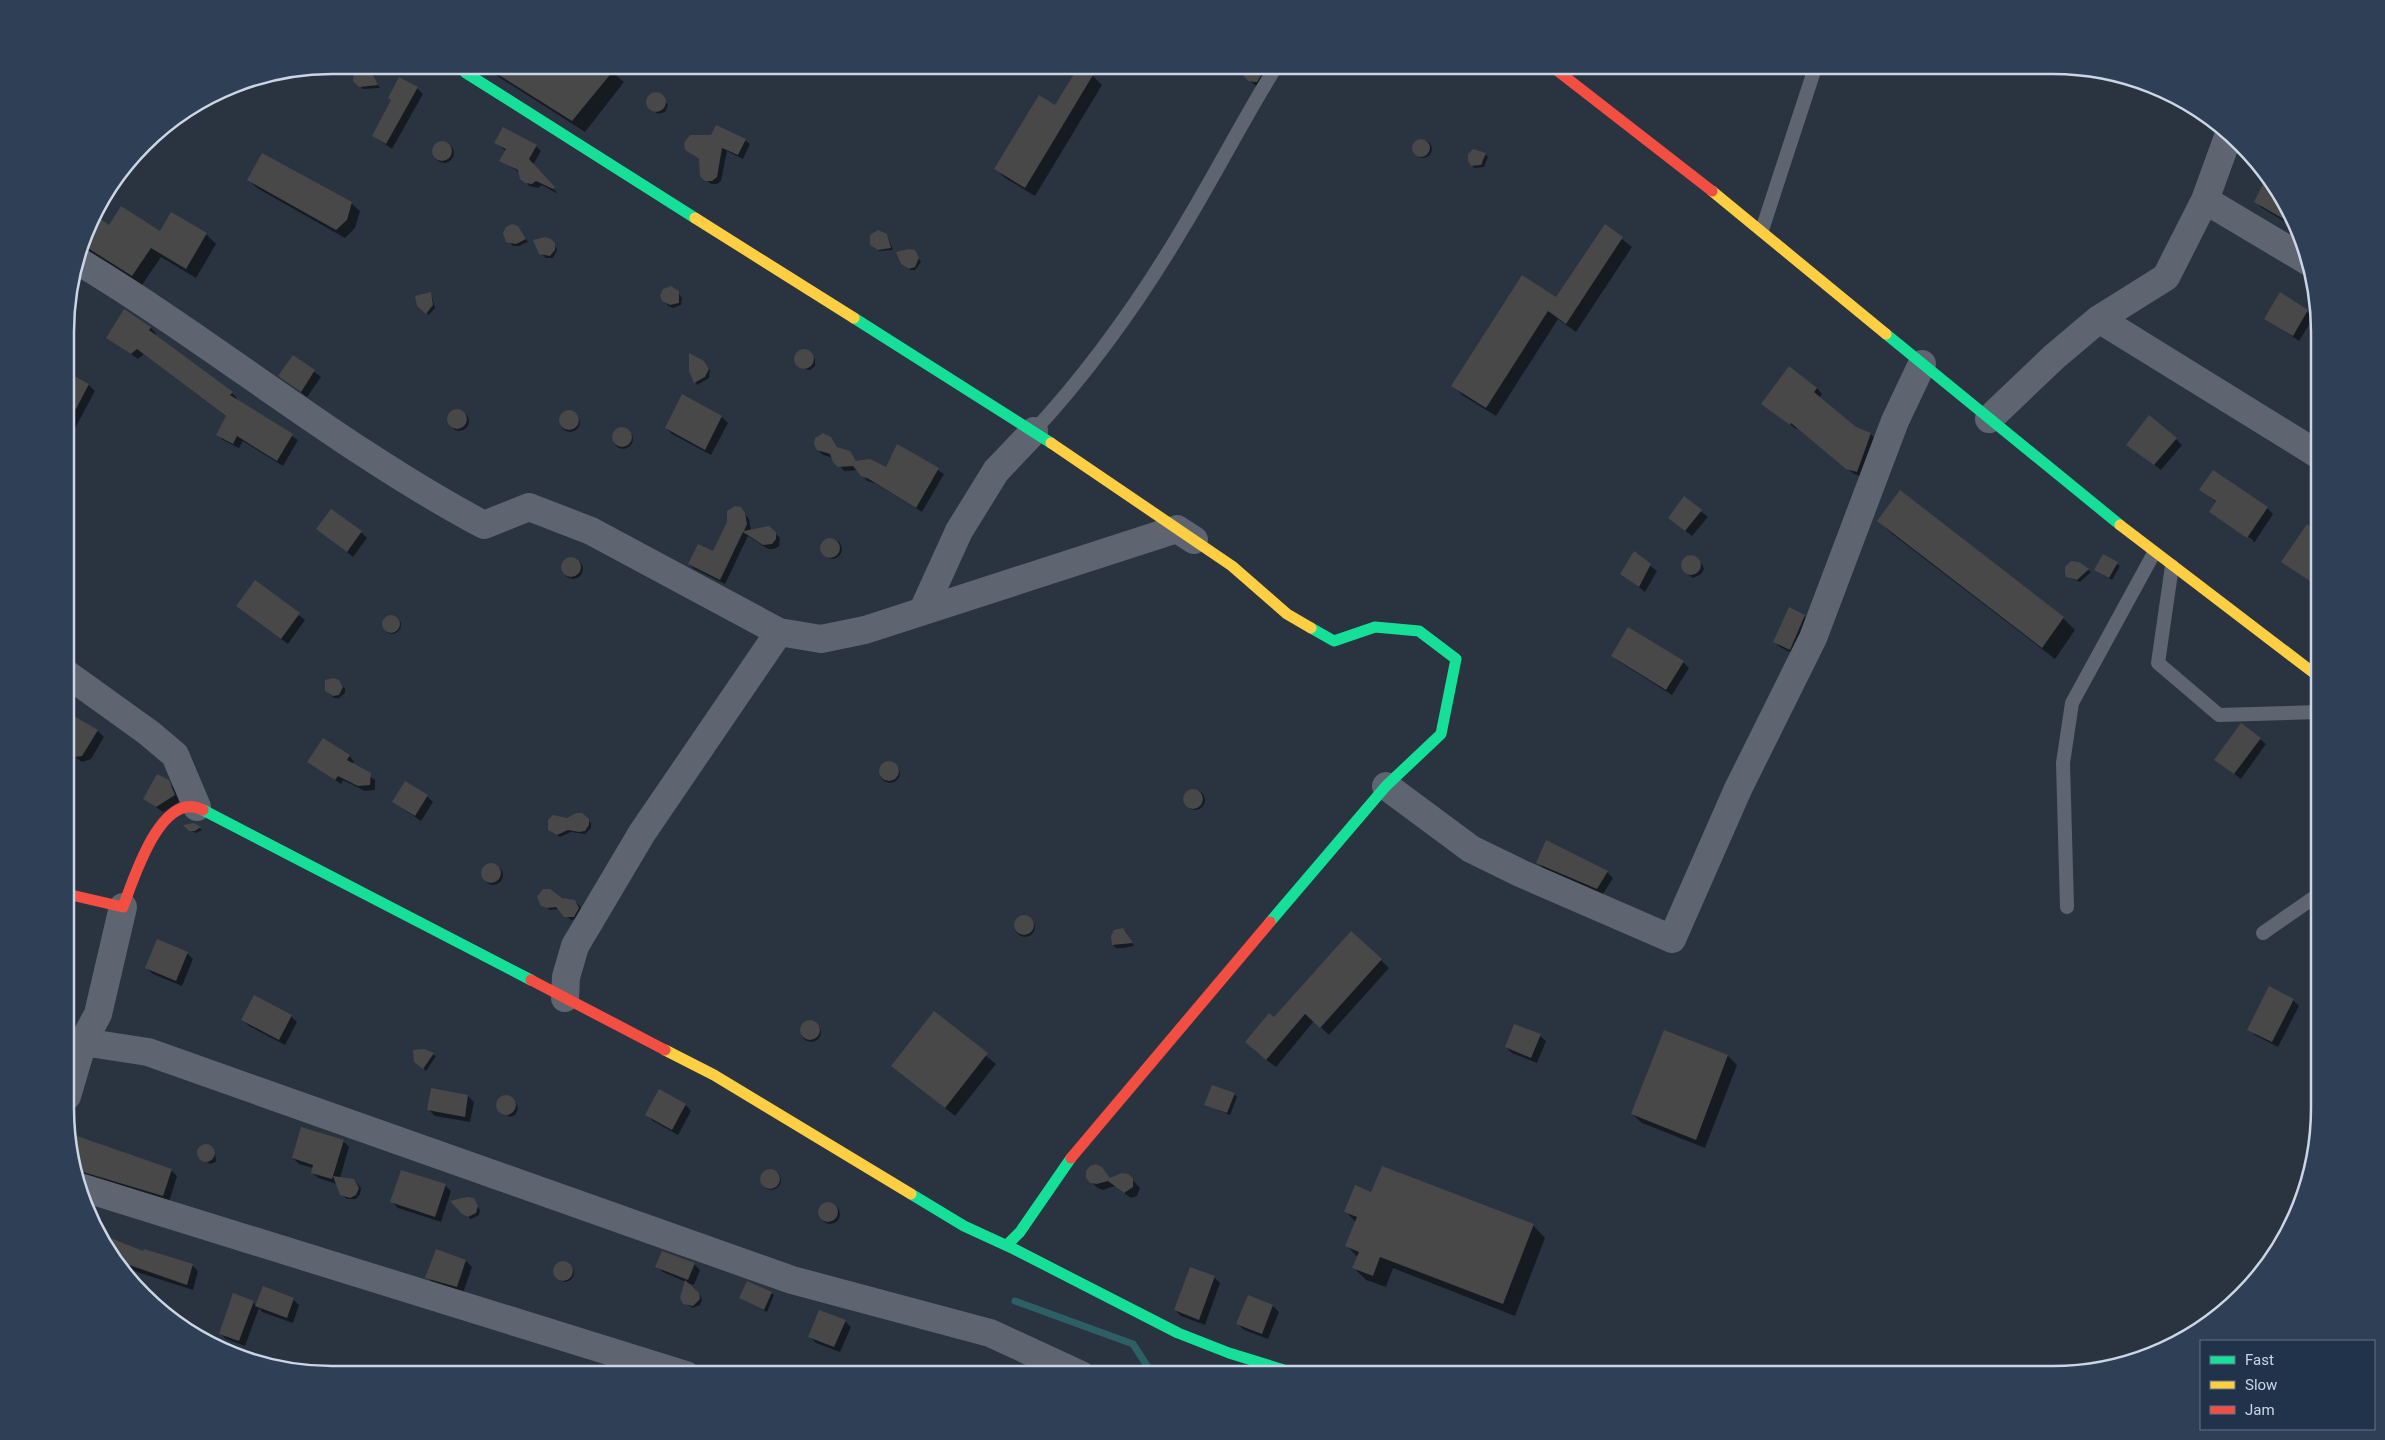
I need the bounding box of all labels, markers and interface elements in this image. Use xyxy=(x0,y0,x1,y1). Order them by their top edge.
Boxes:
legend xyxy=(2200,1340,2375,1430)
text: Fast xyxy=(2245,1351,2274,1369)
text: Slow xyxy=(2245,1376,2277,1394)
text: Jam xyxy=(2245,1401,2275,1419)

